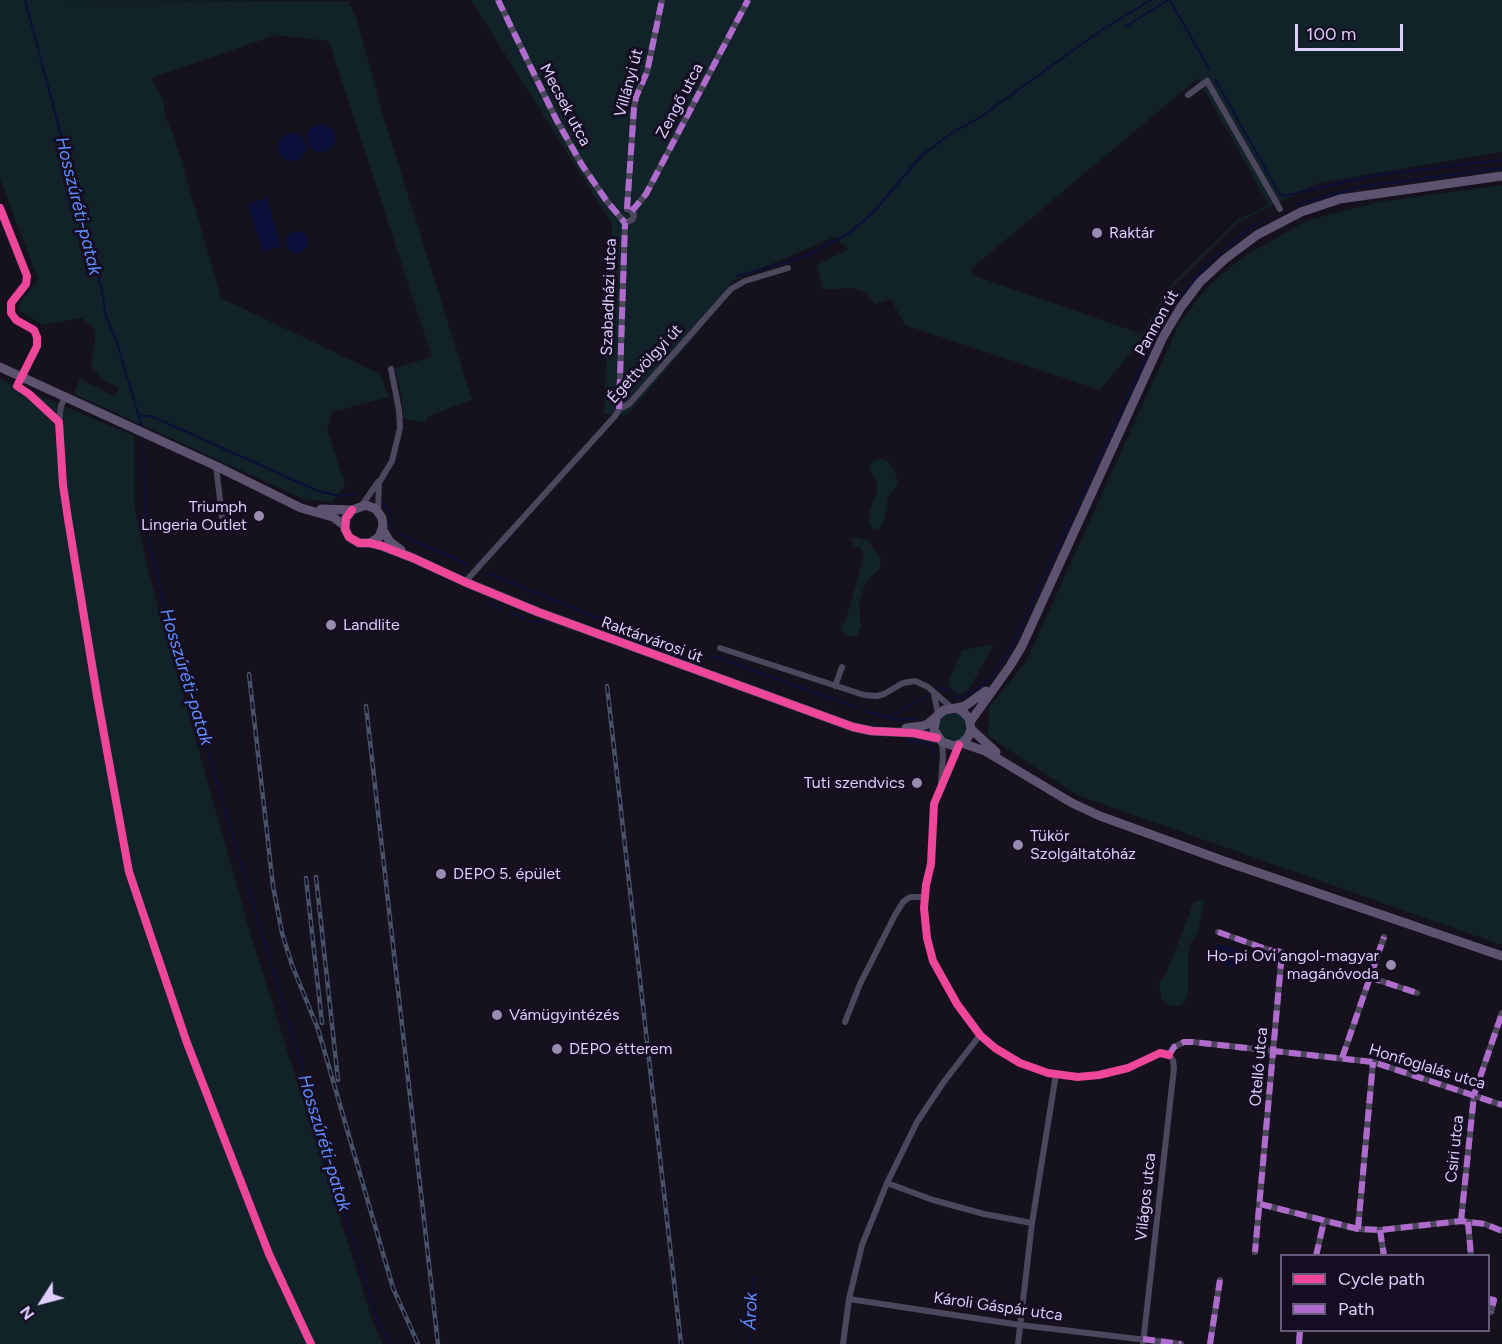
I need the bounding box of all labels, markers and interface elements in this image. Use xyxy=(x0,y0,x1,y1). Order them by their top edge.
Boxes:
scale bar xyxy=(1298,12,1406,50)
text: 100 m xyxy=(1306,23,1356,45)
street label: Villányi út xyxy=(611,47,647,119)
street label: Zengő utca xyxy=(652,60,708,142)
street label: Mecsek utca xyxy=(535,61,595,149)
water label: Hosszúréti-patak xyxy=(50,135,106,277)
place label: Raktár xyxy=(1109,223,1154,243)
marker: Raktár xyxy=(1090,226,1104,240)
street label: Szabadházi utca xyxy=(597,238,621,356)
street label: Pannon út xyxy=(1131,287,1183,359)
street label: Égettvölgyi út xyxy=(604,320,686,408)
place label: Triumph Lingeria Outlet xyxy=(141,497,247,535)
marker: Triumph Lingeria Outlet xyxy=(252,509,266,523)
water label: Hosszúréti-patak xyxy=(155,606,217,748)
street label: Raktárvárosi út xyxy=(599,613,705,667)
place label: Landlite xyxy=(343,615,400,635)
marker: Landlite xyxy=(324,618,338,632)
place label: Tuti szendvics xyxy=(804,773,905,793)
marker: Tuti szendvics xyxy=(910,776,924,790)
place label: Tükör Szolgáltatóház xyxy=(1030,826,1136,864)
marker: Tükör Szolgáltatóház xyxy=(1011,838,1025,852)
place label: DEPO 5. épület xyxy=(453,864,561,884)
marker: DEPO 5. épület xyxy=(434,867,448,881)
place label: Ho-pi Ovi angol-magyar magánóvoda xyxy=(1207,946,1379,984)
marker: Ho-pi Ovi angol-magyar magánóvoda xyxy=(1384,958,1398,972)
place label: Vámügyintézés xyxy=(509,1005,619,1025)
marker: Vámügyintézés xyxy=(490,1008,504,1022)
street label: Otelló utca xyxy=(1246,1027,1272,1107)
place label: DEPO étterem xyxy=(569,1039,672,1059)
street label: Honfoglalás utca xyxy=(1366,1040,1488,1094)
marker: DEPO étterem xyxy=(550,1042,564,1056)
water label: Hosszúréti-patak xyxy=(293,1072,355,1214)
street label: Csiri utca xyxy=(1442,1114,1468,1184)
street label: Világos utca xyxy=(1132,1152,1160,1242)
legend xyxy=(1280,1254,1490,1332)
text: Cycle path xyxy=(1338,1268,1425,1290)
north arrow xyxy=(12,1272,72,1332)
street label: Károli Gáspár utca xyxy=(932,1288,1064,1326)
water label: Árok xyxy=(740,1292,762,1330)
text: Path xyxy=(1338,1298,1374,1320)
text: N xyxy=(16,1302,38,1323)

